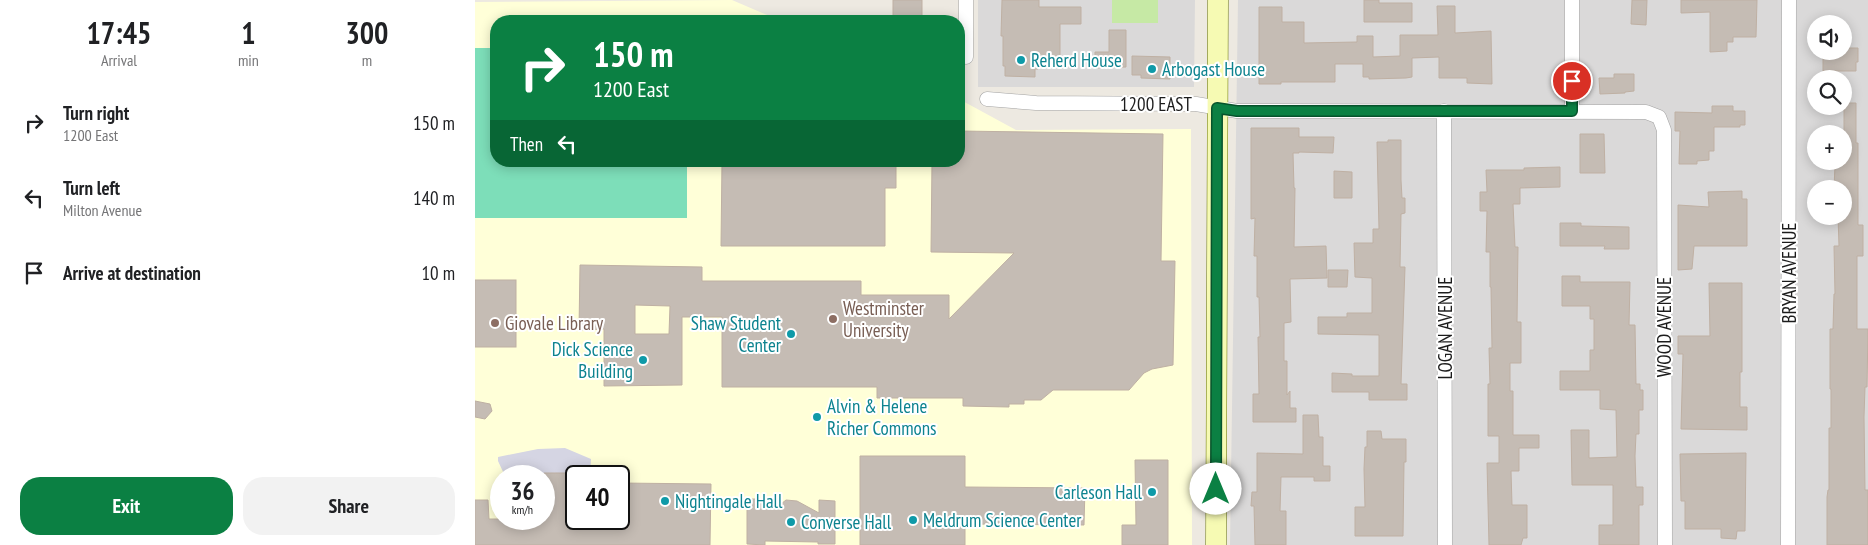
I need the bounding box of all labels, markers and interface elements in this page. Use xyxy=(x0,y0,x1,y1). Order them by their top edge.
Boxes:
text: 17:45 xyxy=(87,13,151,52)
text: 1 xyxy=(241,13,256,52)
text: 300 xyxy=(345,13,388,52)
map controls xyxy=(1807,15,1852,225)
button: sound xyxy=(1807,15,1852,60)
text: 150 m xyxy=(593,31,674,77)
icon: right xyxy=(510,35,575,100)
place label: Reherd House xyxy=(1031,48,1122,72)
text: Arrival xyxy=(101,50,137,70)
text: min xyxy=(238,50,259,70)
text: m xyxy=(362,50,372,70)
marker: Reherd House xyxy=(1015,54,1027,66)
place label: Arbogast House xyxy=(1162,57,1265,81)
pin xyxy=(1551,60,1593,102)
marker: Arbogast House xyxy=(1146,63,1158,75)
icon: arrive xyxy=(1558,67,1586,95)
button: search xyxy=(1807,70,1852,115)
text: 1200 East xyxy=(593,75,669,103)
street label: 1200 EAST xyxy=(1120,92,1192,116)
text: Turn right xyxy=(63,101,129,125)
icon: right xyxy=(20,109,48,137)
text: 150 m xyxy=(413,111,455,135)
text: 1200 East xyxy=(63,125,118,145)
button: + xyxy=(1807,125,1852,170)
icon: left xyxy=(553,130,581,158)
text: Then xyxy=(510,132,543,156)
text: Turn left xyxy=(63,176,120,200)
button: − xyxy=(1807,180,1852,225)
icon: left xyxy=(20,184,48,212)
text: 140 m xyxy=(413,186,455,210)
text: Milton Avenue xyxy=(63,200,142,220)
street label: BRYAN AVENUE xyxy=(1777,223,1801,323)
icon: arrive xyxy=(20,259,48,287)
text: Arrive at destination xyxy=(63,261,201,285)
text: 10 m xyxy=(422,261,455,285)
street label: LOGAN AVENUE xyxy=(1433,277,1457,379)
street label: WOOD AVENUE xyxy=(1652,277,1676,377)
place label: Westminster University xyxy=(843,296,925,342)
place label: Giovale Library xyxy=(505,311,604,335)
place label: Shaw Student Center xyxy=(691,311,782,357)
marker: Westminster University xyxy=(827,313,839,325)
marker: Giovale Library xyxy=(489,317,501,329)
marker: Shaw Student Center xyxy=(785,328,797,340)
place label: Dick Science Building xyxy=(552,337,633,383)
marker: Dick Science Building xyxy=(637,354,649,366)
place label: Alvin & Helene Richer Commons xyxy=(827,394,937,440)
marker: Alvin & Helene Richer Commons xyxy=(811,411,823,423)
position arrow xyxy=(1189,462,1241,514)
speed limit sign: 40 xyxy=(565,465,630,530)
text: 36 xyxy=(511,475,534,507)
button: Exit xyxy=(20,477,233,535)
button: Share xyxy=(243,477,455,535)
place label: Carleson Hall xyxy=(1055,480,1143,504)
marker: Carleson Hall xyxy=(1146,486,1158,498)
place label: Nightingale Hall xyxy=(675,489,783,513)
marker: Nightingale Hall xyxy=(659,495,671,507)
text: km/h xyxy=(512,502,533,517)
place label: Meldrum Science Center xyxy=(923,508,1082,532)
place label: Converse Hall xyxy=(801,510,892,534)
marker: Meldrum Science Center xyxy=(907,514,919,526)
marker: Converse Hall xyxy=(785,516,797,528)

